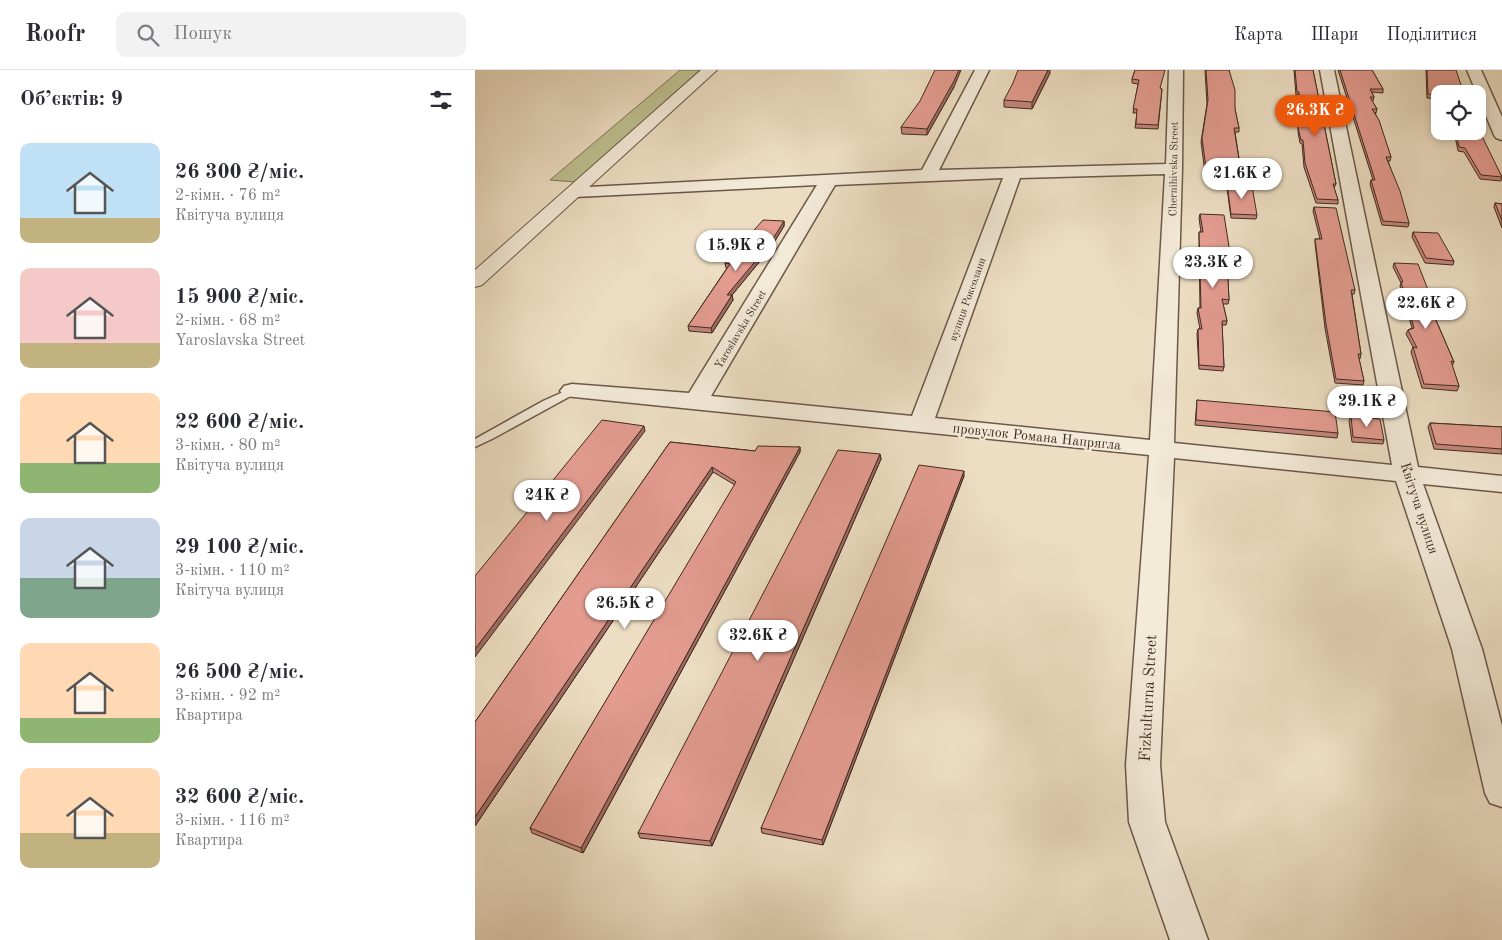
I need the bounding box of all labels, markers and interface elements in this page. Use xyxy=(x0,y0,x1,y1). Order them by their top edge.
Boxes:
search box xyxy=(116,12,466,57)
icon: search xyxy=(134,21,162,49)
text: Roofr xyxy=(25,23,86,47)
text: Пошук xyxy=(174,25,232,44)
text: Карта xyxy=(1234,26,1283,44)
text: Шари xyxy=(1311,26,1359,44)
text: Поділитися xyxy=(1387,26,1477,44)
map controls xyxy=(1431,85,1486,140)
button: locate xyxy=(1431,85,1486,140)
icon: filters xyxy=(427,86,455,114)
text: Об’єктів: 9 xyxy=(20,89,123,110)
pin: 26.3K ₴ xyxy=(1269,94,1361,137)
text: 26.3K ₴ xyxy=(1286,103,1344,119)
street label: Chernihivska Street xyxy=(1168,121,1181,217)
pin: 21.6K ₴ xyxy=(1196,158,1288,200)
text: 26 300 ₴/міс. xyxy=(175,162,304,183)
icon: home xyxy=(60,163,120,223)
text: 21.6K ₴ xyxy=(1213,166,1271,182)
text: 2-кімн. · 76 m² xyxy=(175,188,280,204)
text: Квітуча вулиця xyxy=(175,208,284,224)
pin: 15.9K ₴ xyxy=(690,230,782,272)
text: 15.9K ₴ xyxy=(707,238,765,254)
pin: 23.3K ₴ xyxy=(1167,246,1259,289)
text: 23.3K ₴ xyxy=(1184,255,1242,271)
street label: вулиця Роксолани xyxy=(948,256,989,343)
text: 15 900 ₴/міс. xyxy=(175,287,304,308)
icon: home xyxy=(60,288,120,348)
street label: Yaroslavska Street xyxy=(714,288,769,371)
pin: 22.6K ₴ xyxy=(1380,288,1472,330)
text: 22.6K ₴ xyxy=(1397,296,1455,312)
text: 2-кімн. · 68 m² xyxy=(175,313,280,329)
text: Yaroslavska Street xyxy=(175,333,305,349)
pin: 29.1K ₴ xyxy=(1321,386,1413,428)
text: 29.1K ₴ xyxy=(1338,394,1396,410)
text: 22 600 ₴/міс. xyxy=(175,412,304,433)
icon: home xyxy=(60,413,120,473)
street label: провулок Романа Напрягла xyxy=(952,421,1122,453)
text: 3-кімн. · 80 m² xyxy=(175,438,280,454)
text: Квітуча вулиця xyxy=(175,458,284,474)
street label: Квітуча вулиця xyxy=(1398,461,1440,556)
pin: 24K ₴ xyxy=(512,480,582,522)
text: 24K ₴ xyxy=(525,488,569,504)
text: 29 100 ₴/міс. xyxy=(175,537,304,558)
icon: home xyxy=(60,538,120,598)
text: 3-кімн. · 110 m² xyxy=(175,563,290,579)
text: Квітуча вулиця xyxy=(175,583,284,599)
pin: 26.5K ₴ xyxy=(579,588,671,630)
text: 26.5K ₴ xyxy=(596,596,654,612)
pin: 32.6K ₴ xyxy=(712,620,804,662)
text: 32.6K ₴ xyxy=(729,628,787,644)
street label: Fizkulturna Street xyxy=(1138,634,1160,762)
text: 26 500 ₴/міс. xyxy=(175,662,304,683)
icon: home xyxy=(60,663,120,723)
text: 3-кімн. · 92 m² xyxy=(175,688,280,704)
text: Квартира xyxy=(175,708,243,724)
text: 32 600 ₴/міс. xyxy=(175,787,304,808)
icon: home xyxy=(60,788,120,848)
text: 3-кімн. · 116 m² xyxy=(175,813,290,829)
text: Квартира xyxy=(175,833,243,849)

